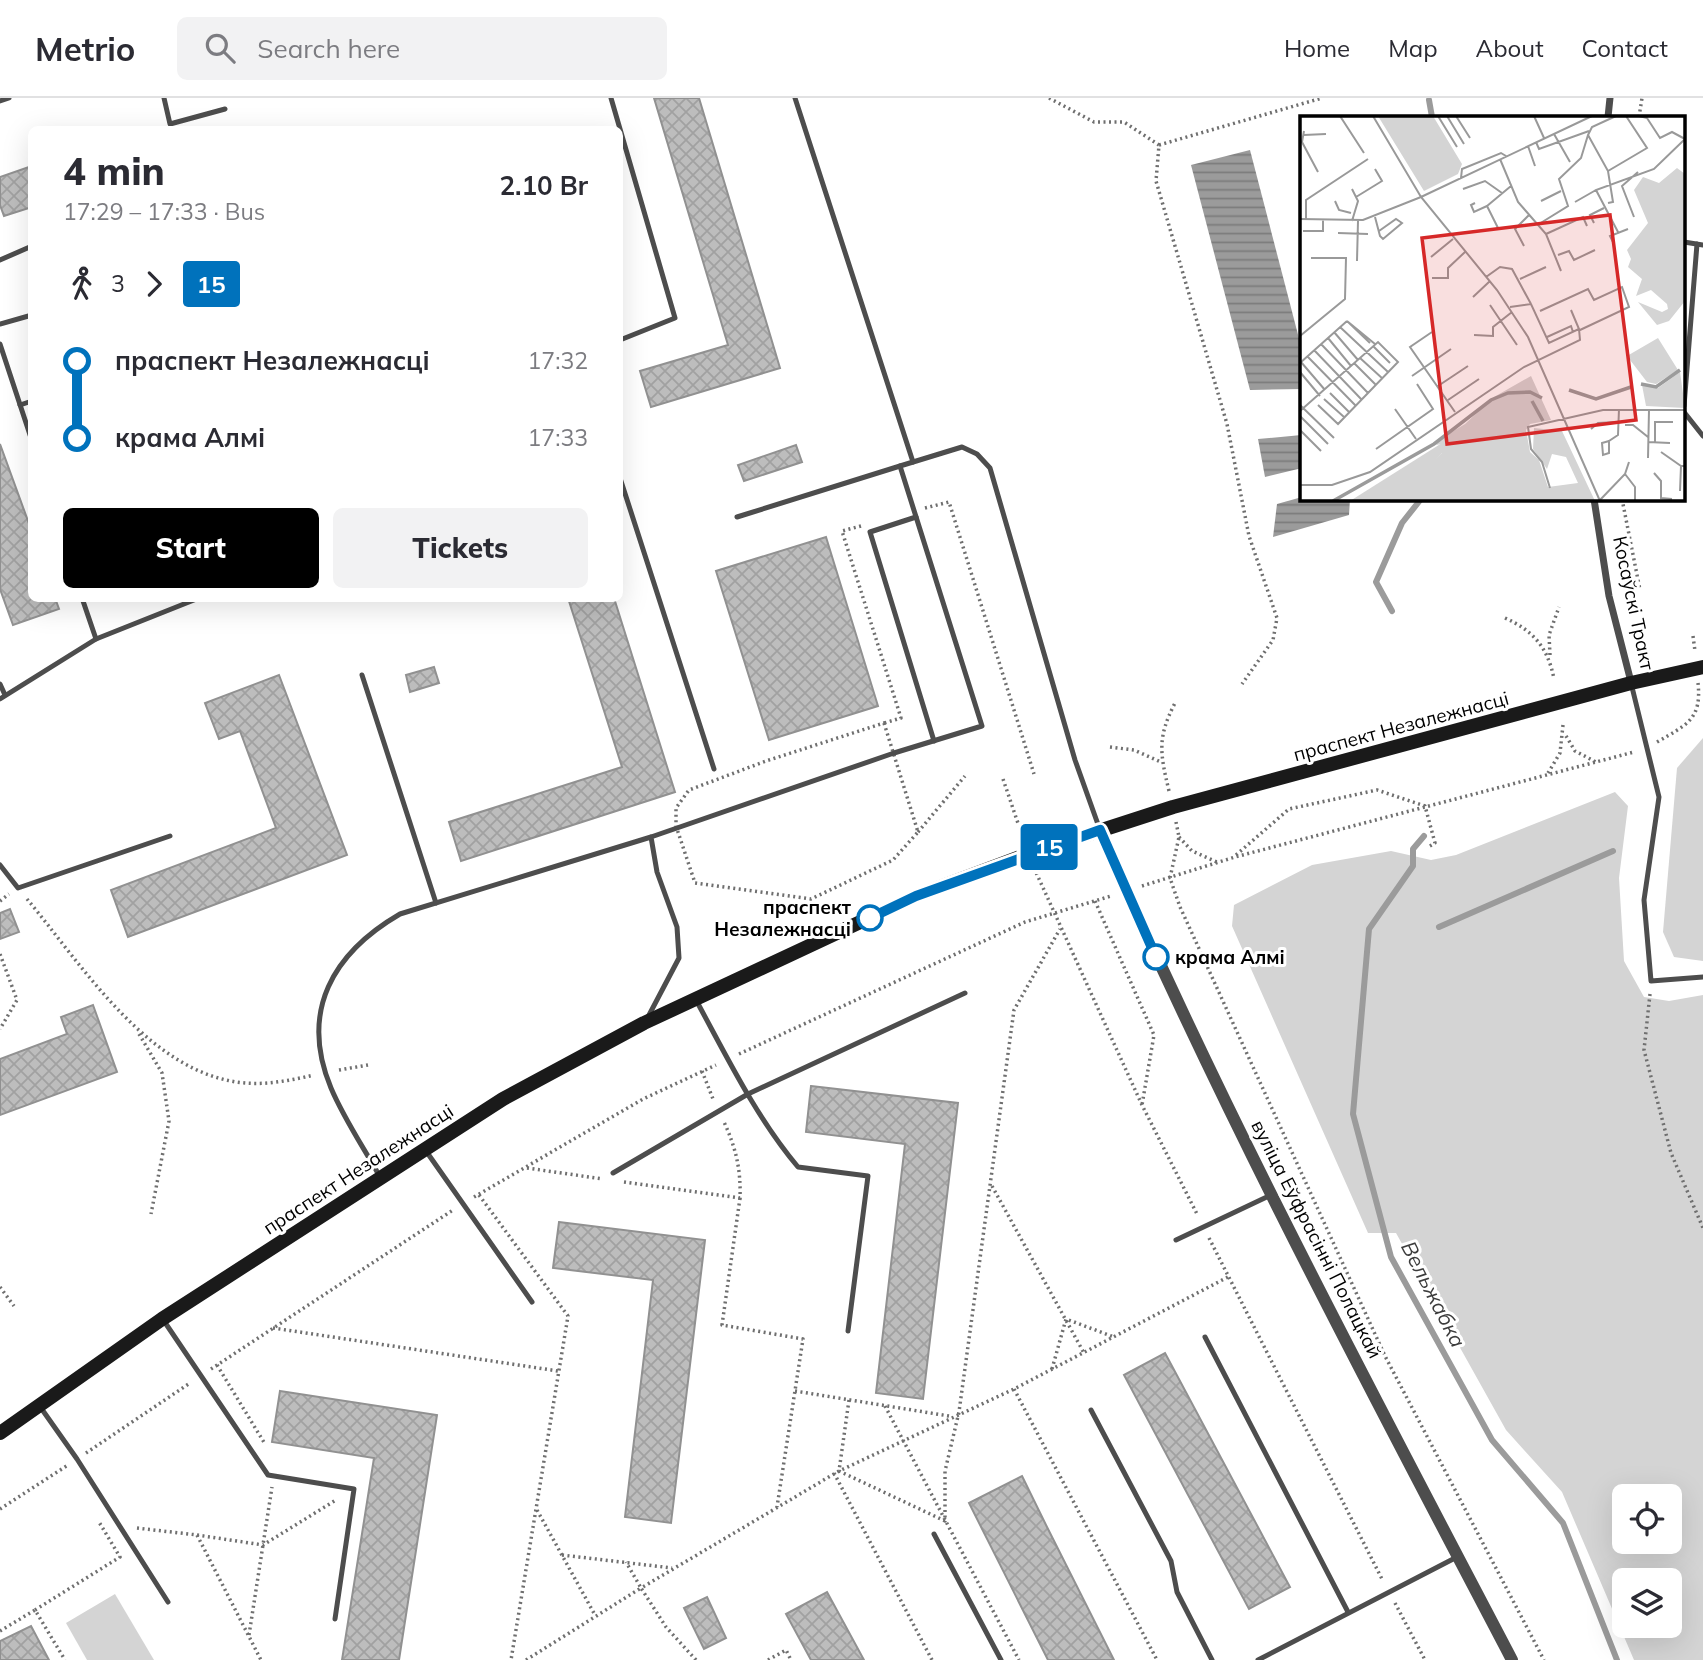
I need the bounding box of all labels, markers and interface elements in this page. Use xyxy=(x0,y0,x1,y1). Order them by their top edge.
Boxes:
search box xyxy=(177,17,667,80)
text: Metrio xyxy=(35,28,135,69)
icon: search xyxy=(201,29,239,67)
text: Search here xyxy=(257,32,400,65)
text: Home xyxy=(1284,33,1350,63)
text: Map xyxy=(1388,33,1438,63)
text: About xyxy=(1476,33,1544,63)
text: Contact xyxy=(1582,33,1668,63)
inset map xyxy=(1300,116,1686,500)
text: 4 min xyxy=(63,147,165,195)
text: 2.10 Br xyxy=(499,169,588,202)
text: 17:29 – 17:33 · Bus xyxy=(63,197,265,226)
icon: walk xyxy=(63,265,101,303)
icon: forward xyxy=(135,265,173,303)
text: 3 xyxy=(111,269,125,298)
text: 15 xyxy=(197,269,226,299)
text: праспект Незалежнасці xyxy=(115,344,430,377)
text: 17:32 xyxy=(528,346,588,375)
text: крама Алмі xyxy=(115,421,265,454)
text: 17:33 xyxy=(528,423,588,452)
button: Start xyxy=(63,508,319,588)
button: Tickets xyxy=(333,508,588,588)
street label: Косаўскі Тракт xyxy=(1608,534,1660,672)
street label: праспект Незалежнасці xyxy=(1291,686,1511,766)
line badge: 15 xyxy=(1018,824,1080,870)
text: 15 xyxy=(1035,832,1063,862)
place label: праспект Незалежнасці xyxy=(714,895,852,941)
marker: праспект Незалежнасці xyxy=(857,905,883,931)
marker: крама Алмі xyxy=(1143,944,1169,970)
place label: крама Алмі xyxy=(1175,945,1285,969)
street label: праспект Незалежнасці xyxy=(258,1098,458,1240)
street label: вуліца Еўфрасінні Полацкай xyxy=(1246,1116,1388,1362)
water label: Вельжабка xyxy=(1396,1236,1472,1352)
map controls xyxy=(1612,1484,1682,1638)
button: locate xyxy=(1612,1484,1682,1554)
button: layers xyxy=(1612,1568,1682,1638)

